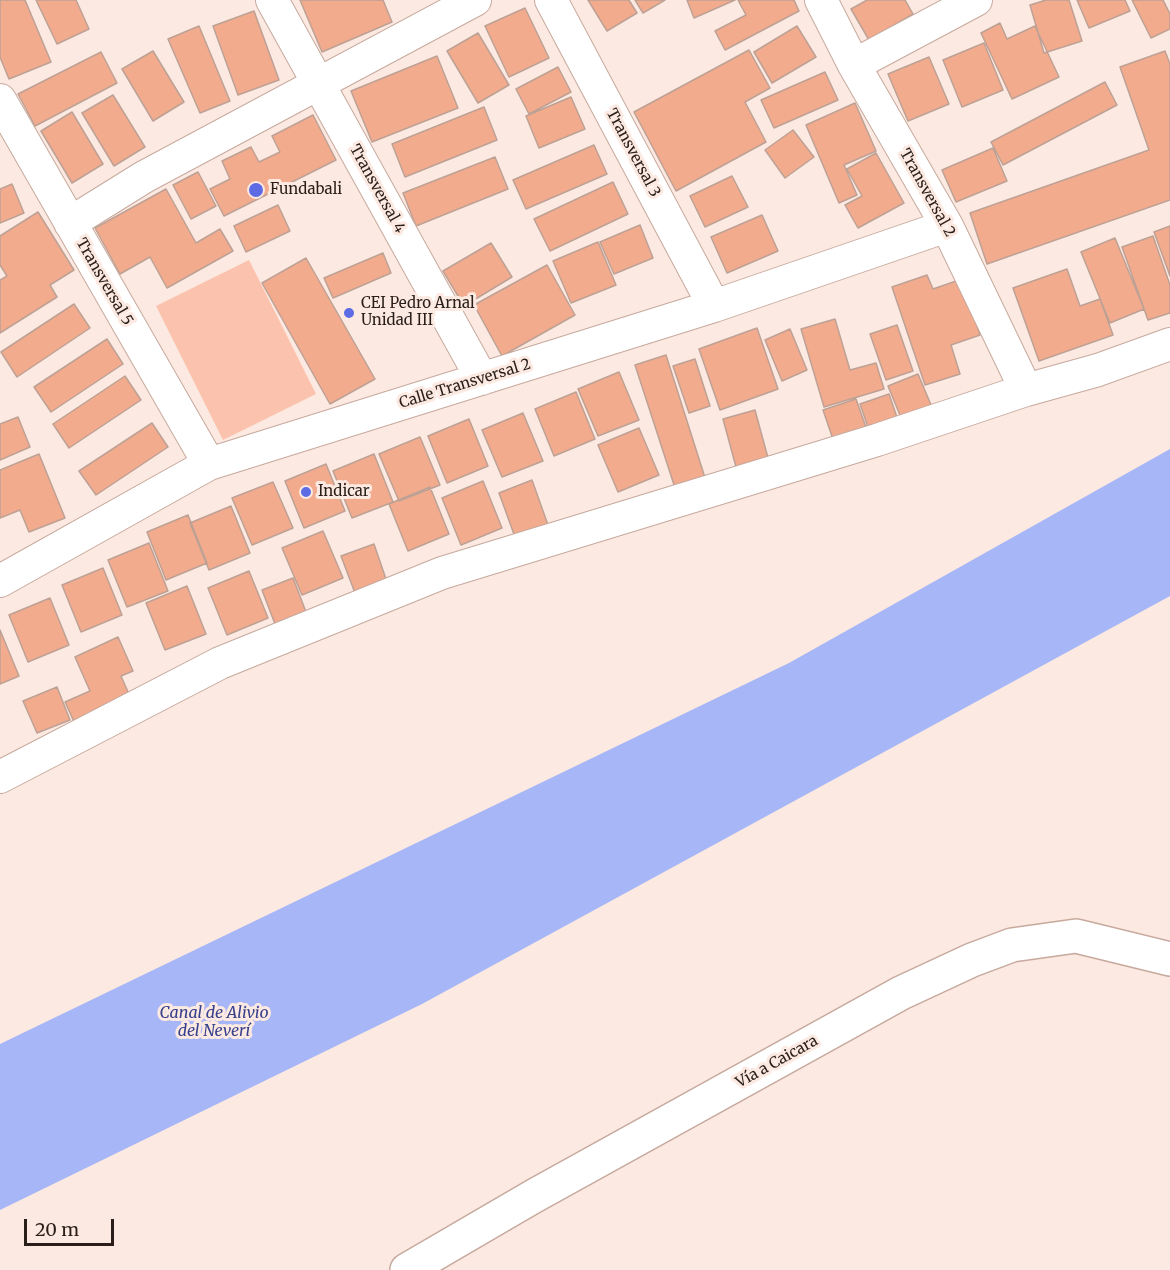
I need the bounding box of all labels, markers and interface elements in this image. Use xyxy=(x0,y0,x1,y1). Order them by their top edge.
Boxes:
street label: Transversal 3 xyxy=(602,106,664,200)
street label: Transversal 4 xyxy=(345,142,409,236)
street label: Transversal 2 xyxy=(895,146,959,240)
marker: Fundabali xyxy=(247,181,265,199)
place label: Fundabali xyxy=(270,181,342,199)
street label: Transversal 5 xyxy=(72,235,136,329)
place label: CEI Pedro Arnal Unidad III xyxy=(361,295,475,330)
marker: CEI Pedro Arnal Unidad III xyxy=(342,306,356,320)
street label: Calle Transversal 2 xyxy=(397,355,533,413)
place label: Indicar xyxy=(318,483,370,501)
marker: Indicar xyxy=(299,485,313,499)
water label: Canal de Alivio del Neverí xyxy=(160,1003,268,1041)
street label: Vía a Caicara xyxy=(733,1032,821,1092)
scale bar xyxy=(27,1207,117,1245)
text: 20 m xyxy=(35,1218,79,1241)

